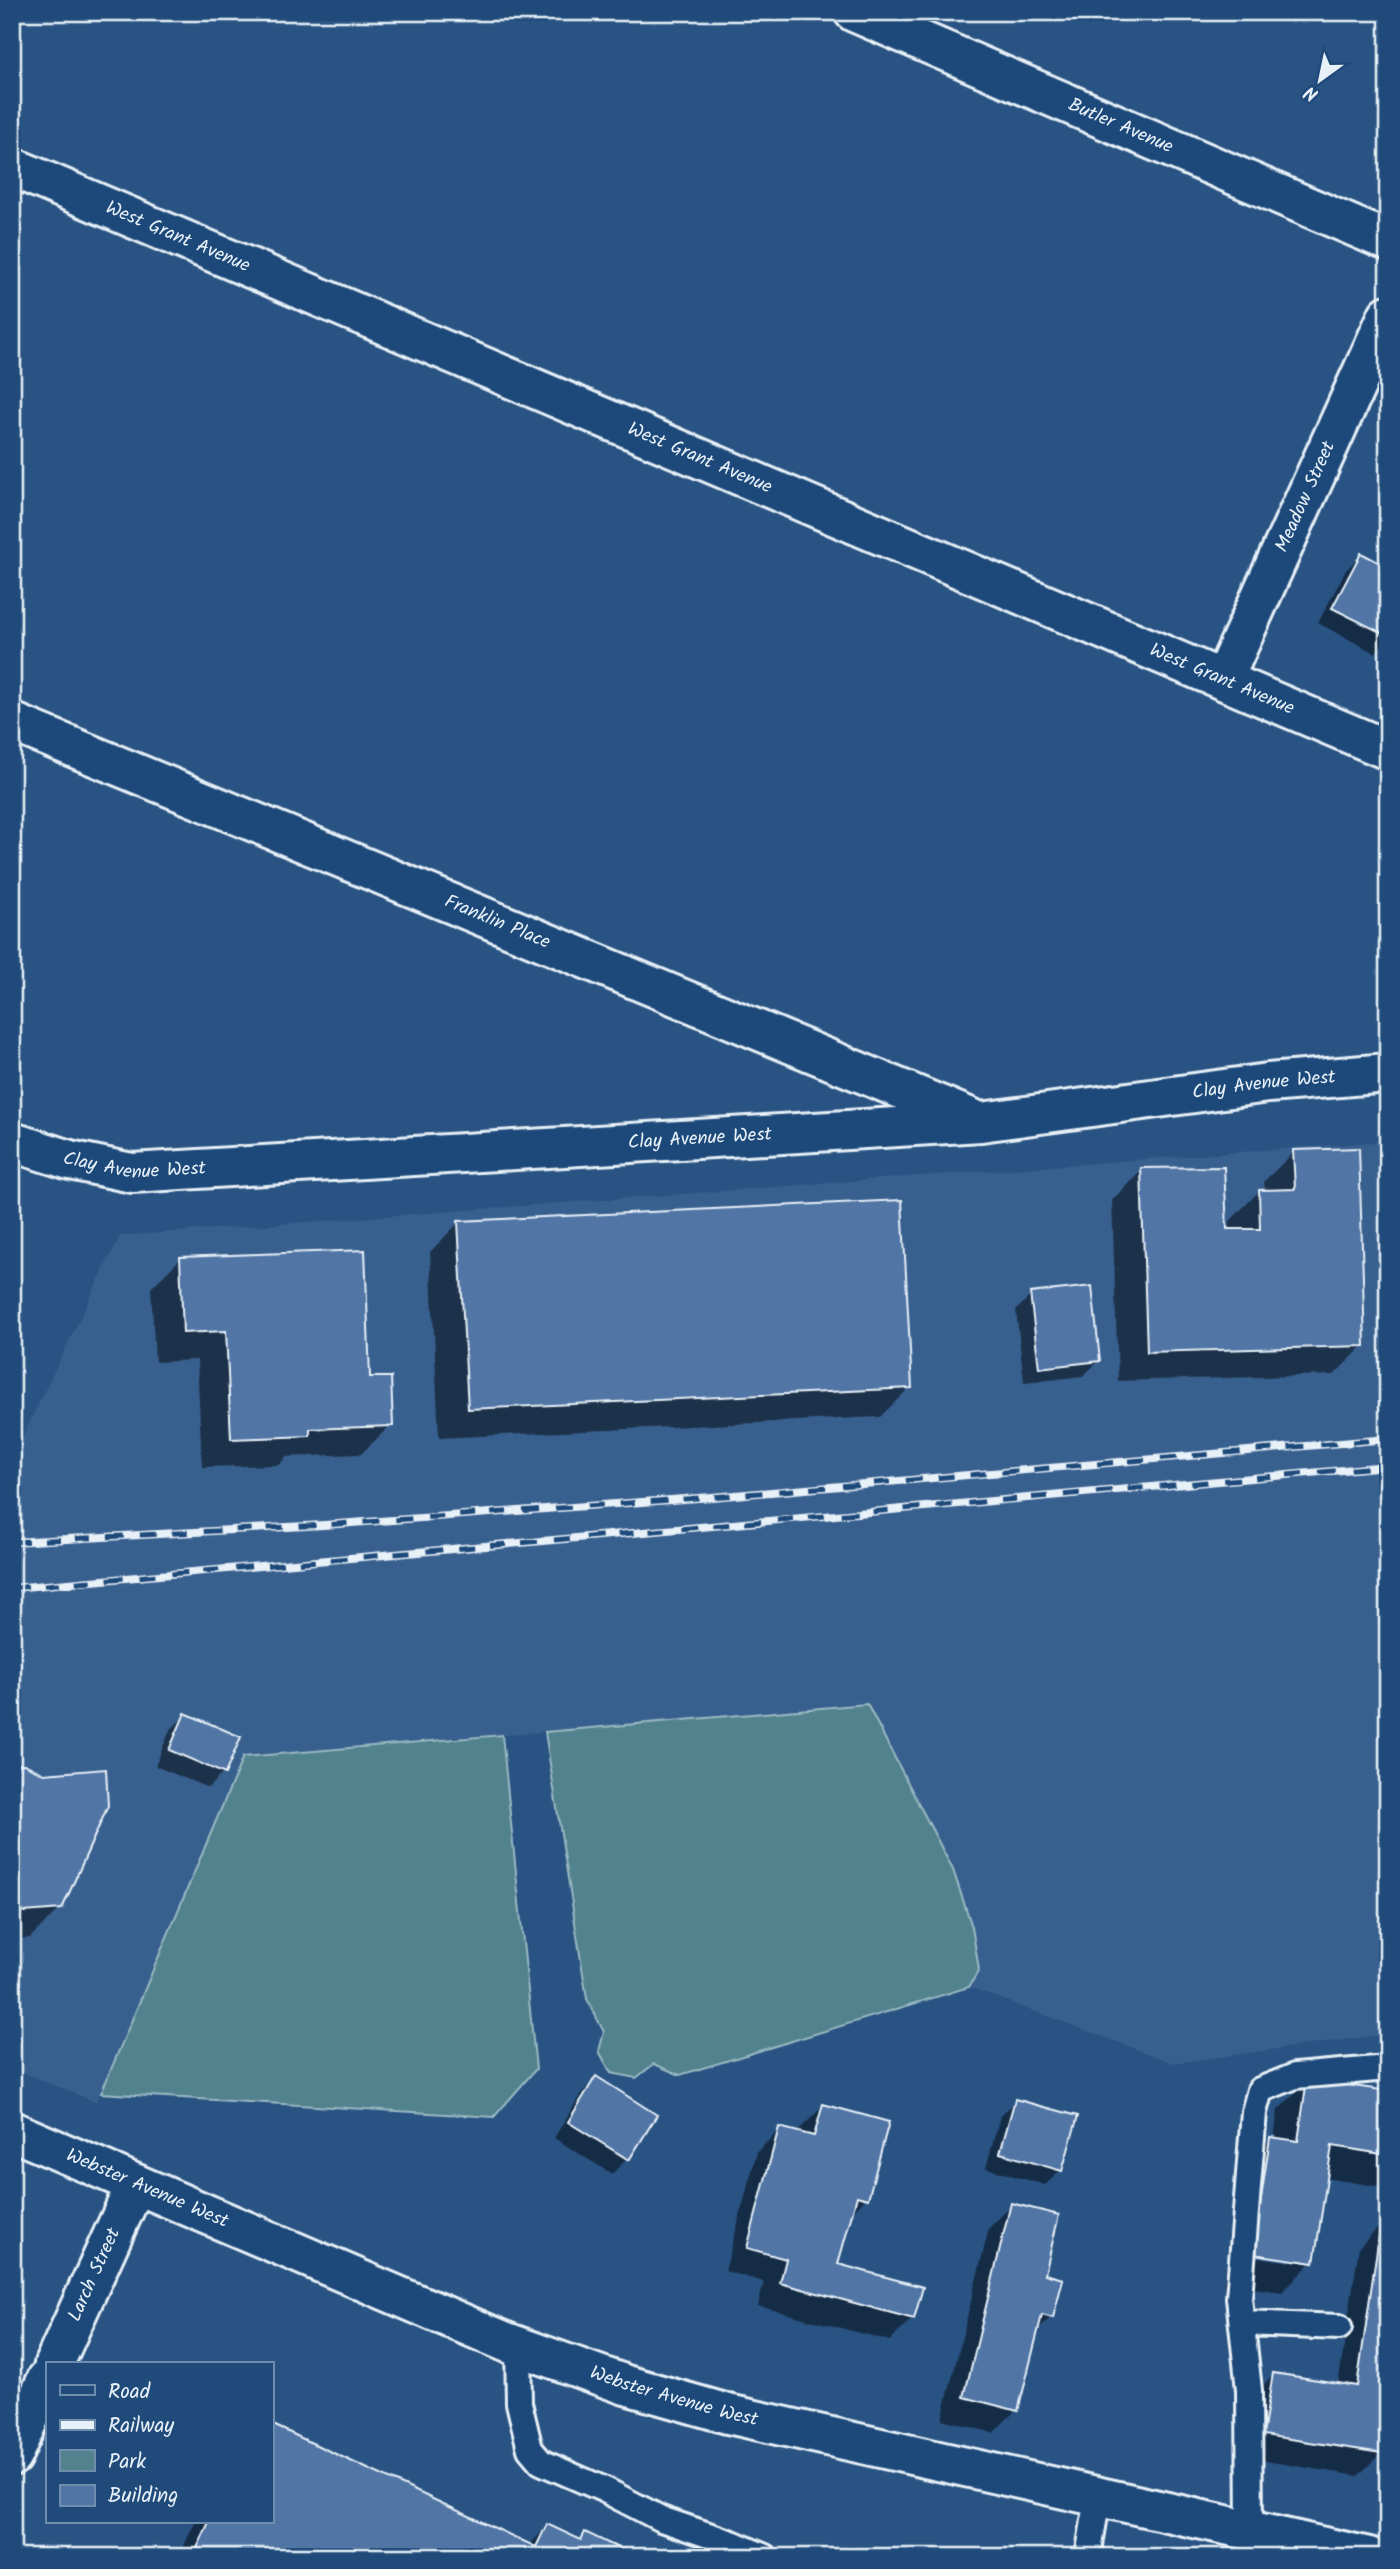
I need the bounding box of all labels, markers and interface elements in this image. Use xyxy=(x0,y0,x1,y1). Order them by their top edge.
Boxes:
north arrow xyxy=(1284,46,1354,116)
text: N xyxy=(1299,77,1325,108)
street label: Butler Avenue xyxy=(1063,90,1178,162)
street label: West Grant Avenue xyxy=(101,193,255,281)
street label: West Grant Avenue xyxy=(623,414,777,503)
street label: Meadow Street xyxy=(1268,436,1344,557)
street label: West Grant Avenue xyxy=(1145,636,1299,724)
street label: Franklin Place xyxy=(440,887,555,958)
street label: Clay Avenue West xyxy=(1190,1062,1337,1108)
street label: Clay Avenue West xyxy=(627,1120,773,1158)
street label: Clay Avenue West xyxy=(59,1144,207,1188)
street label: Webster Avenue West xyxy=(61,2141,234,2237)
street label: Larch Street xyxy=(60,2222,129,2327)
street label: Webster Avenue West xyxy=(586,2358,761,2435)
legend xyxy=(46,2362,273,2524)
text: Road xyxy=(108,2376,151,2409)
text: Railway xyxy=(108,2410,174,2443)
text: Park xyxy=(108,2446,146,2479)
text: Building xyxy=(108,2480,178,2513)

